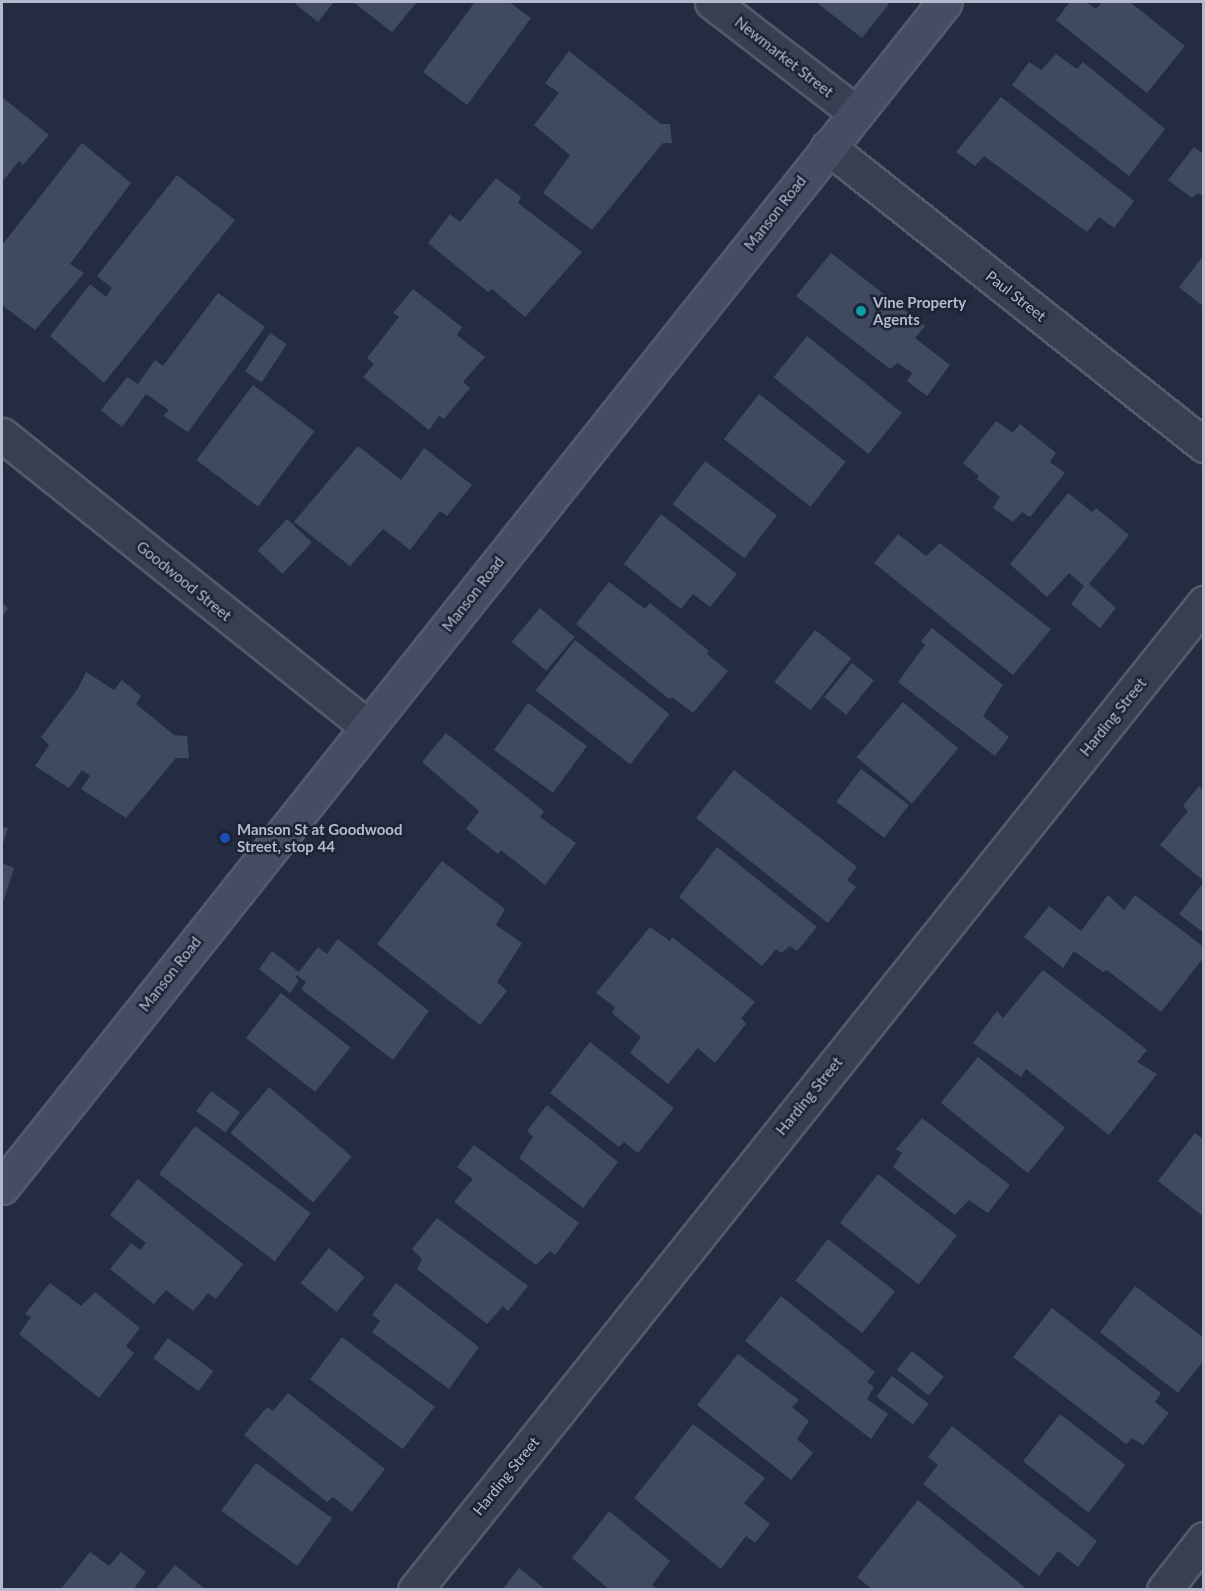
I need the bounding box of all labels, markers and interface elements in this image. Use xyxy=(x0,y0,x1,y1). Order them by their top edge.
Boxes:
street label: Newmarket Street xyxy=(731,13,837,101)
street label: Manson Road xyxy=(740,172,810,254)
street label: Paul Street xyxy=(982,267,1050,325)
place label: Vine Property Agents xyxy=(873,293,966,328)
marker: Vine Property Agents xyxy=(854,304,868,318)
street label: Goodwood Street xyxy=(133,537,235,625)
street label: Manson Road xyxy=(438,553,508,635)
street label: Harding Street xyxy=(1076,674,1150,760)
place label: Manson St at Goodwood Street, stop 44 xyxy=(237,820,402,855)
marker: Manson St at Goodwood Street, stop 44 xyxy=(218,831,232,845)
street label: Manson Road xyxy=(135,933,205,1015)
street label: Harding Street xyxy=(772,1053,846,1139)
street label: Harding Street xyxy=(469,1433,543,1519)

